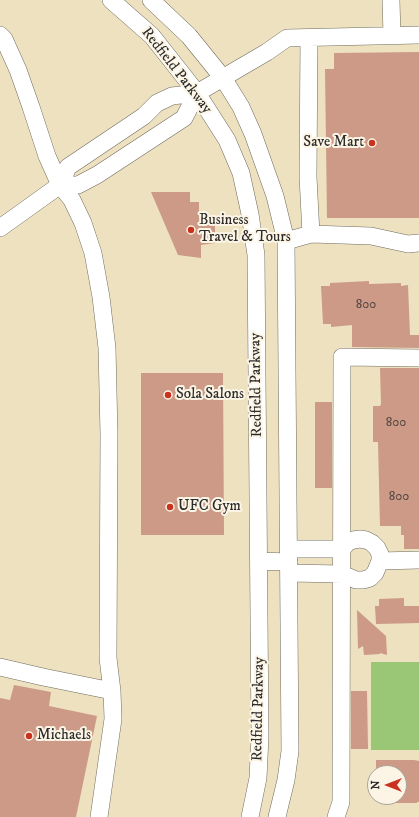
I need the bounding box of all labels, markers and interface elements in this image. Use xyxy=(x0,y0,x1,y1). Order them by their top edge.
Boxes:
street label: Redfield Parkway xyxy=(137,24,215,118)
place label: Save Mart xyxy=(303,134,364,152)
marker: Save Mart xyxy=(367,138,377,148)
place label: Business Travel & Tours xyxy=(199,212,291,247)
marker: Business Travel & Tours xyxy=(186,225,196,235)
house number: 800 xyxy=(356,297,376,313)
street label: Redfield Parkway xyxy=(247,333,267,437)
place label: Sola Salons xyxy=(176,386,244,404)
marker: Sola Salons xyxy=(163,390,173,400)
house number: 800 xyxy=(386,415,406,431)
house number: 800 xyxy=(389,489,409,505)
place label: UFC Gym xyxy=(178,498,241,516)
marker: UFC Gym xyxy=(165,502,175,512)
street label: Redfield Parkway xyxy=(249,657,269,761)
place label: Michaels xyxy=(37,727,91,745)
marker: Michaels xyxy=(24,731,34,741)
north arrow xyxy=(367,765,407,805)
text: N xyxy=(369,780,383,790)

